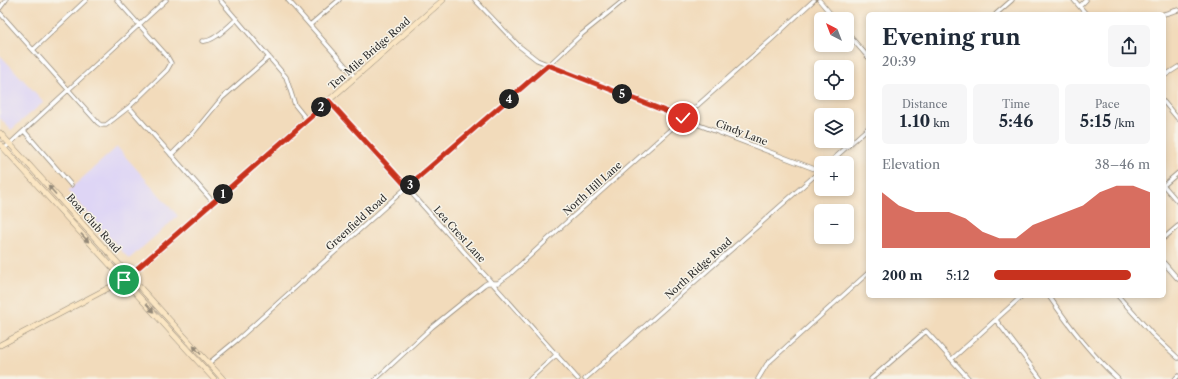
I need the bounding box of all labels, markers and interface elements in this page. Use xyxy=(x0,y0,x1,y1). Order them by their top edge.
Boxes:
north arrow xyxy=(814,12,854,52)
map controls xyxy=(814,12,854,244)
street label: Ten Mile Bridge Road xyxy=(326,14,413,92)
text: Evening run xyxy=(882,24,1021,51)
button: share xyxy=(1108,25,1150,67)
text: 20:39 xyxy=(882,53,916,69)
button: locate xyxy=(814,60,854,100)
pin: 5 xyxy=(612,84,632,104)
text: 5 xyxy=(619,87,625,101)
pin: 4 xyxy=(499,89,519,109)
text: 4 xyxy=(506,92,512,106)
pin: 2 xyxy=(311,97,331,117)
text: Distance xyxy=(902,97,947,111)
text: Time xyxy=(1002,97,1030,111)
text: Pace xyxy=(1095,97,1120,111)
text: 2 xyxy=(318,100,324,114)
pin xyxy=(666,101,700,135)
icon: check xyxy=(672,107,694,129)
button: layers xyxy=(814,108,854,148)
text: 1.10 xyxy=(900,111,930,131)
text: 5:46 xyxy=(999,111,1033,131)
text: 5:15 xyxy=(1080,111,1111,131)
text: km xyxy=(930,116,950,130)
text: /km xyxy=(1111,116,1135,130)
street label: Cindy Lane xyxy=(714,117,770,148)
button: + xyxy=(814,156,854,196)
text: Elevation xyxy=(882,156,940,172)
text: 38–46 m xyxy=(1095,156,1150,172)
street label: North Hill Lane xyxy=(560,158,625,218)
pin: 3 xyxy=(400,175,420,195)
text: 3 xyxy=(407,178,413,192)
pin: 1 xyxy=(213,184,233,204)
one-way arrow xyxy=(47,185,57,195)
text: 1 xyxy=(221,187,225,201)
street label: Boat Club Road xyxy=(64,191,124,256)
street label: Greenfield Road xyxy=(323,191,390,253)
street label: Lea Crest Lane xyxy=(431,203,489,266)
button: − xyxy=(814,204,854,244)
one-way arrow xyxy=(80,233,90,243)
street label: North Ridge Road xyxy=(662,235,734,302)
pin xyxy=(107,263,141,297)
text: 200 m xyxy=(882,267,922,283)
text: 5:12 xyxy=(946,267,970,283)
icon: arrive xyxy=(113,269,135,291)
one-way arrow xyxy=(145,304,154,313)
one-way arrow xyxy=(193,345,202,355)

